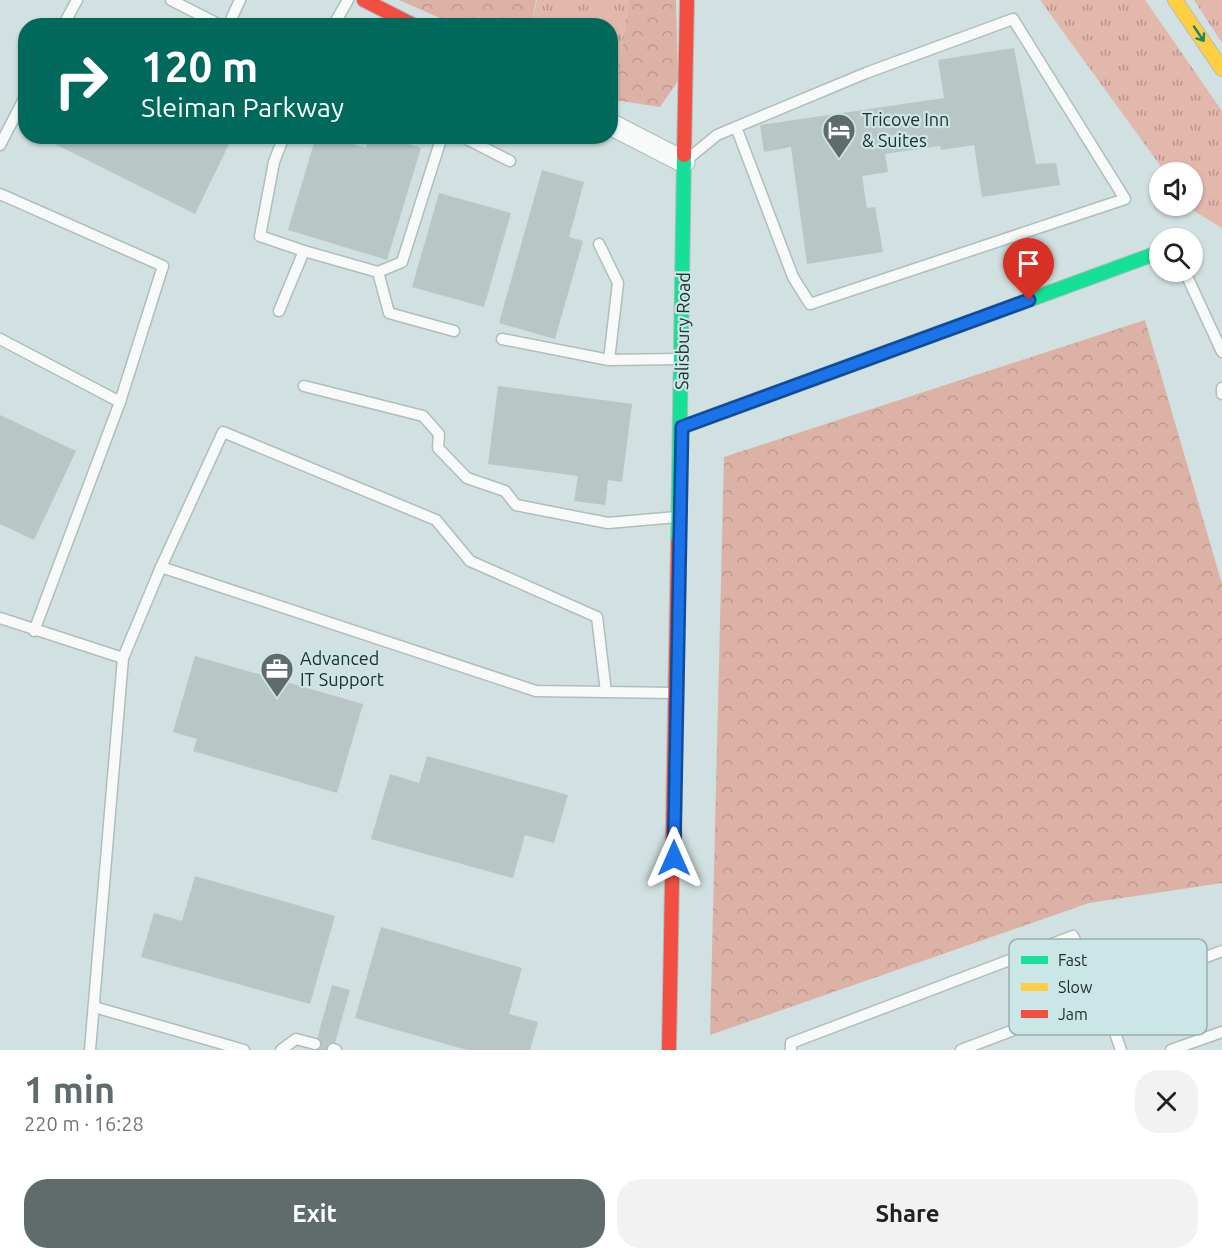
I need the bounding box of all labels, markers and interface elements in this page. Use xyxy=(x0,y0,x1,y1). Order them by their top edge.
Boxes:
one-way arrow xyxy=(1193,26,1205,42)
icon: right xyxy=(42,42,120,120)
text: 120 m xyxy=(141,43,258,90)
text: Sleiman Parkway xyxy=(141,92,344,122)
place label: Tricove Inn & Suites xyxy=(862,109,949,150)
hotel icon: Tricove Inn & Suites xyxy=(821,112,857,159)
map controls xyxy=(1149,162,1203,282)
button: sound xyxy=(1149,162,1203,216)
button: search xyxy=(1149,228,1203,282)
pin xyxy=(1003,238,1054,300)
icon: arrive xyxy=(1012,247,1045,280)
street label: Salisbury Road xyxy=(671,272,693,390)
place label: Advanced IT Support xyxy=(300,648,384,689)
office icon: Advanced IT Support xyxy=(259,651,295,698)
position arrow xyxy=(642,826,706,890)
legend xyxy=(1009,939,1207,1035)
text: Fast xyxy=(1058,951,1088,969)
text: Slow xyxy=(1058,978,1093,996)
text: Jam xyxy=(1058,1005,1088,1023)
text: 1 min xyxy=(24,1069,115,1110)
button: close xyxy=(1135,1070,1198,1133)
text: 220 m · 16:28 xyxy=(24,1112,144,1135)
button: Exit xyxy=(24,1179,605,1248)
button: Share xyxy=(617,1179,1198,1248)

